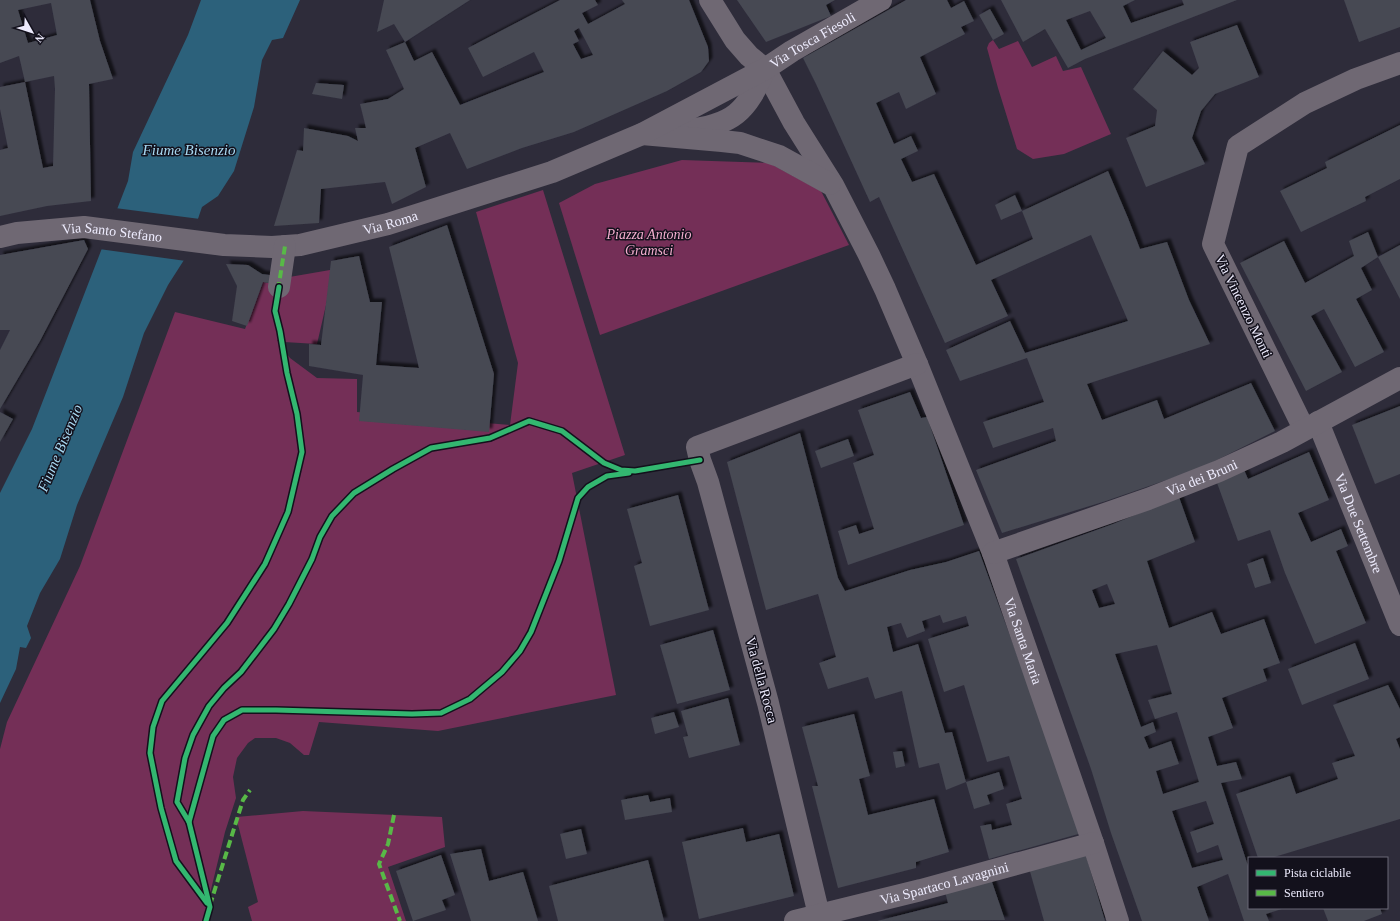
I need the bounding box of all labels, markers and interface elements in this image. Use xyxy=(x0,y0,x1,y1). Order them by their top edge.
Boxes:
street label: Via Tosca Fiesoli xyxy=(767,9,858,72)
north arrow xyxy=(12,12,52,52)
text: N xyxy=(33,31,47,45)
water label: Fiume Bisenzio xyxy=(142,142,236,158)
street label: Via Roma xyxy=(361,208,420,238)
street label: Via Santo Stefano xyxy=(61,220,163,245)
park label: Piazza Antonio Gramsci xyxy=(606,227,691,258)
street label: Via Vincenzo Monti xyxy=(1212,252,1275,360)
water label: Fiume Bisenzio xyxy=(34,402,86,495)
street label: Via dei Bruni xyxy=(1164,457,1240,499)
street label: Via Due Settembre xyxy=(1331,471,1385,575)
street label: Via Santa Maria xyxy=(1001,596,1045,687)
street label: Via della Rocca xyxy=(743,635,780,726)
legend xyxy=(1248,857,1388,909)
street label: Via Spartaco Lavagnini xyxy=(879,859,1010,908)
text: Pista ciclabile xyxy=(1284,866,1351,880)
text: Sentiero xyxy=(1284,886,1324,900)

